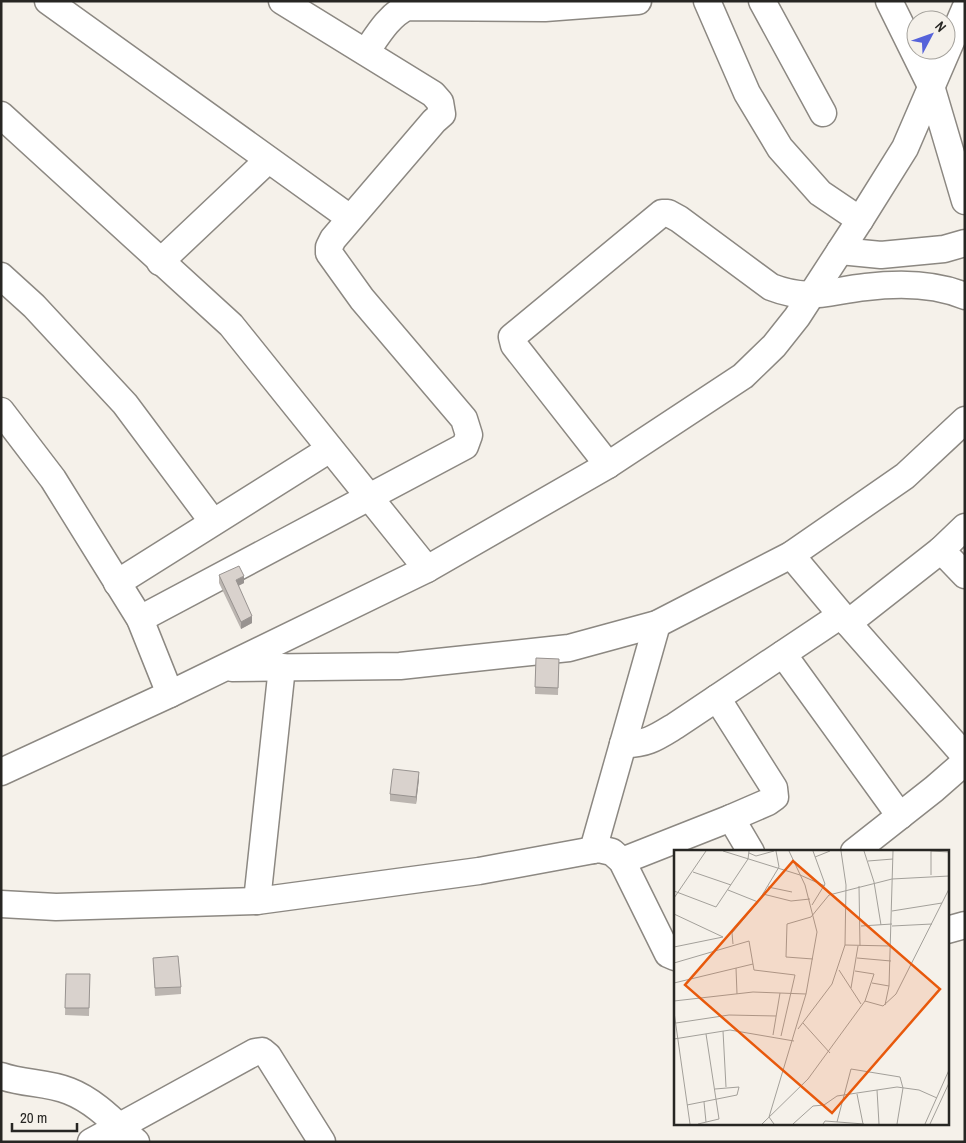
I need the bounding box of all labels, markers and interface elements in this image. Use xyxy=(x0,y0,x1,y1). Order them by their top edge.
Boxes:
north arrow xyxy=(906,10,956,60)
text: N xyxy=(931,17,950,36)
inset map xyxy=(674,850,948,1126)
scale bar xyxy=(12,1100,78,1132)
text: 20 m xyxy=(20,1107,47,1128)

